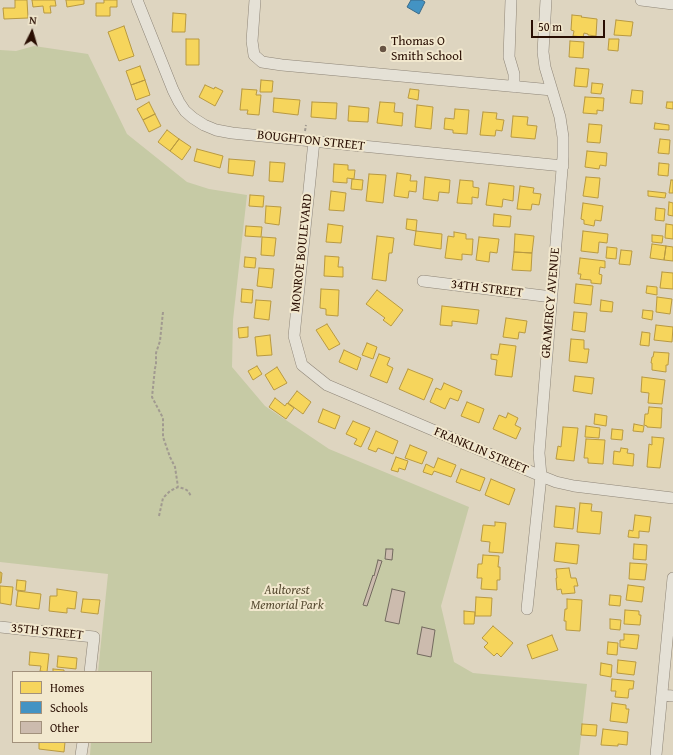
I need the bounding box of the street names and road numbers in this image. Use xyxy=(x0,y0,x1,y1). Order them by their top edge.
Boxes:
street label: BOUGHTON STREET xyxy=(256,128,366,154)
street label: MONROE BOULEVARD xyxy=(288,193,316,313)
street label: GRAMERCY AVENUE xyxy=(538,247,564,359)
street label: 34TH STREET xyxy=(450,277,524,301)
street label: FRANKLIN STREET xyxy=(431,424,531,478)
street label: 35TH STREET xyxy=(10,620,84,644)

